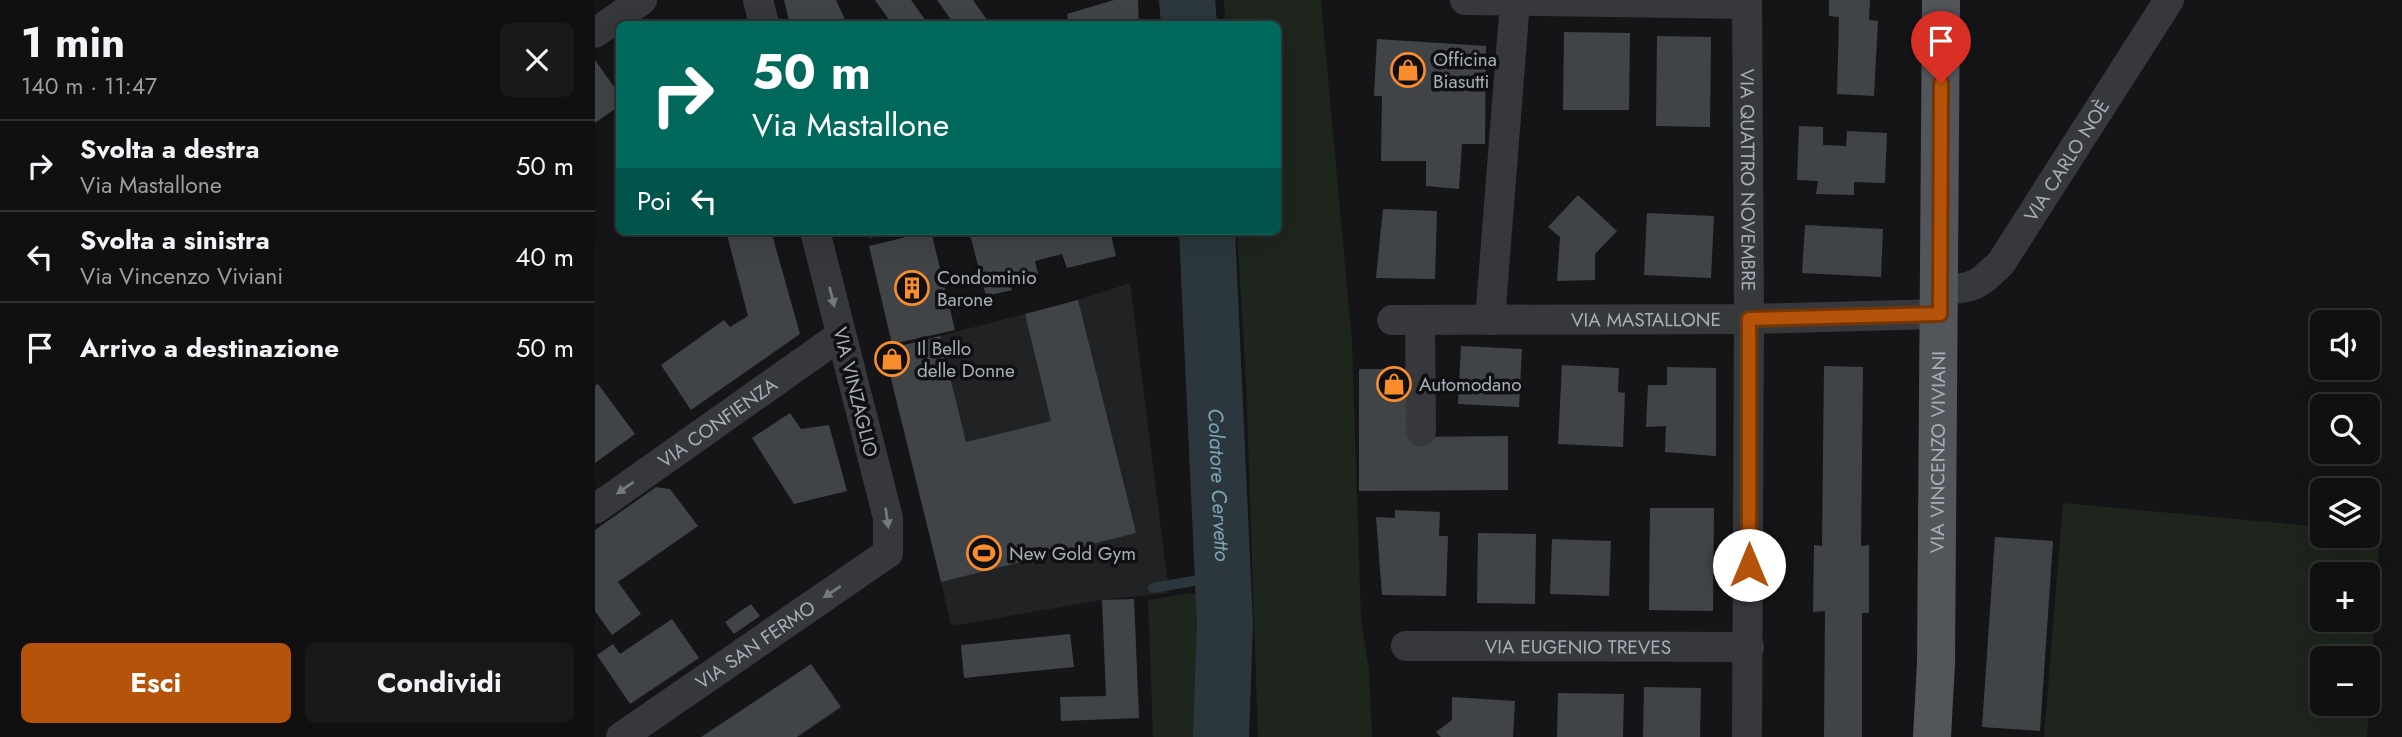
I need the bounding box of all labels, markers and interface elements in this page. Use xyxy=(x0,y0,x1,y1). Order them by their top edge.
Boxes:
pin xyxy=(1911,11,1971,83)
text: 1 min xyxy=(21,12,125,73)
icon: arrive xyxy=(1922,22,1960,60)
button: close xyxy=(500,23,574,97)
text: 50 m xyxy=(752,37,871,107)
place label: Officina Biasutti xyxy=(1433,46,1497,95)
icon: right xyxy=(637,49,728,140)
shop icon: Officina Biasutti xyxy=(1389,51,1427,89)
text: 140 m · 11:47 xyxy=(21,69,157,103)
street label: VIA QUATTRO NOVEMBRE xyxy=(1733,69,1762,291)
street label: VIA CARLO NOÈ xyxy=(2018,94,2116,227)
text: Via Mastallone xyxy=(752,102,949,148)
text: Svolta a destra xyxy=(80,130,260,168)
icon: right xyxy=(21,147,59,185)
text: 50 m xyxy=(516,147,574,185)
text: Via Mastallone xyxy=(80,168,222,202)
text: Poi xyxy=(637,182,671,220)
icon: left xyxy=(685,182,723,220)
text: Svolta a sinistra xyxy=(80,221,270,259)
icon: left xyxy=(21,238,59,276)
text: 40 m xyxy=(515,238,574,276)
text: Via Vincenzo Viviani xyxy=(80,259,283,293)
place label: Condominio Barone xyxy=(937,264,1037,313)
building icon: Condominio Barone xyxy=(893,269,931,307)
one-way arrow xyxy=(827,286,838,308)
street label: VIA MASTALLONE xyxy=(1571,306,1721,333)
map controls xyxy=(2310,310,2380,716)
button: sound xyxy=(2310,310,2380,380)
street label: VIA VINZAGLIO xyxy=(826,325,885,460)
icon: arrive xyxy=(21,329,59,367)
text: Arrivo a destinazione xyxy=(80,329,339,367)
text: 50 m xyxy=(516,329,574,367)
place label: Il Bello delle Donne xyxy=(917,335,1015,384)
shop icon: Il Bello delle Donne xyxy=(873,340,911,378)
street label: VIA VINCENZO VIVIANI xyxy=(1924,351,1952,553)
shop icon: Automodano xyxy=(1375,365,1413,403)
street label: VIA CONFIENZA xyxy=(653,371,783,474)
place label: Automodano xyxy=(1419,371,1522,398)
button: search xyxy=(2310,394,2380,464)
water label: Colatore Cervetto xyxy=(1200,408,1237,562)
button: layers xyxy=(2310,478,2380,548)
one-way arrow xyxy=(616,481,634,495)
one-way arrow xyxy=(881,507,892,529)
position arrow xyxy=(1712,528,1786,602)
sports icon: New Gold Gym xyxy=(965,534,1003,572)
place label: New Gold Gym xyxy=(1009,540,1136,567)
button: + xyxy=(2310,562,2380,632)
one-way arrow xyxy=(823,585,841,599)
street label: VIA SAN FERMO xyxy=(690,594,821,696)
street label: VIA EUGENIO TREVES xyxy=(1485,633,1671,661)
button: Esci xyxy=(21,643,291,723)
button: Condividi xyxy=(305,643,574,723)
button: − xyxy=(2310,646,2380,716)

